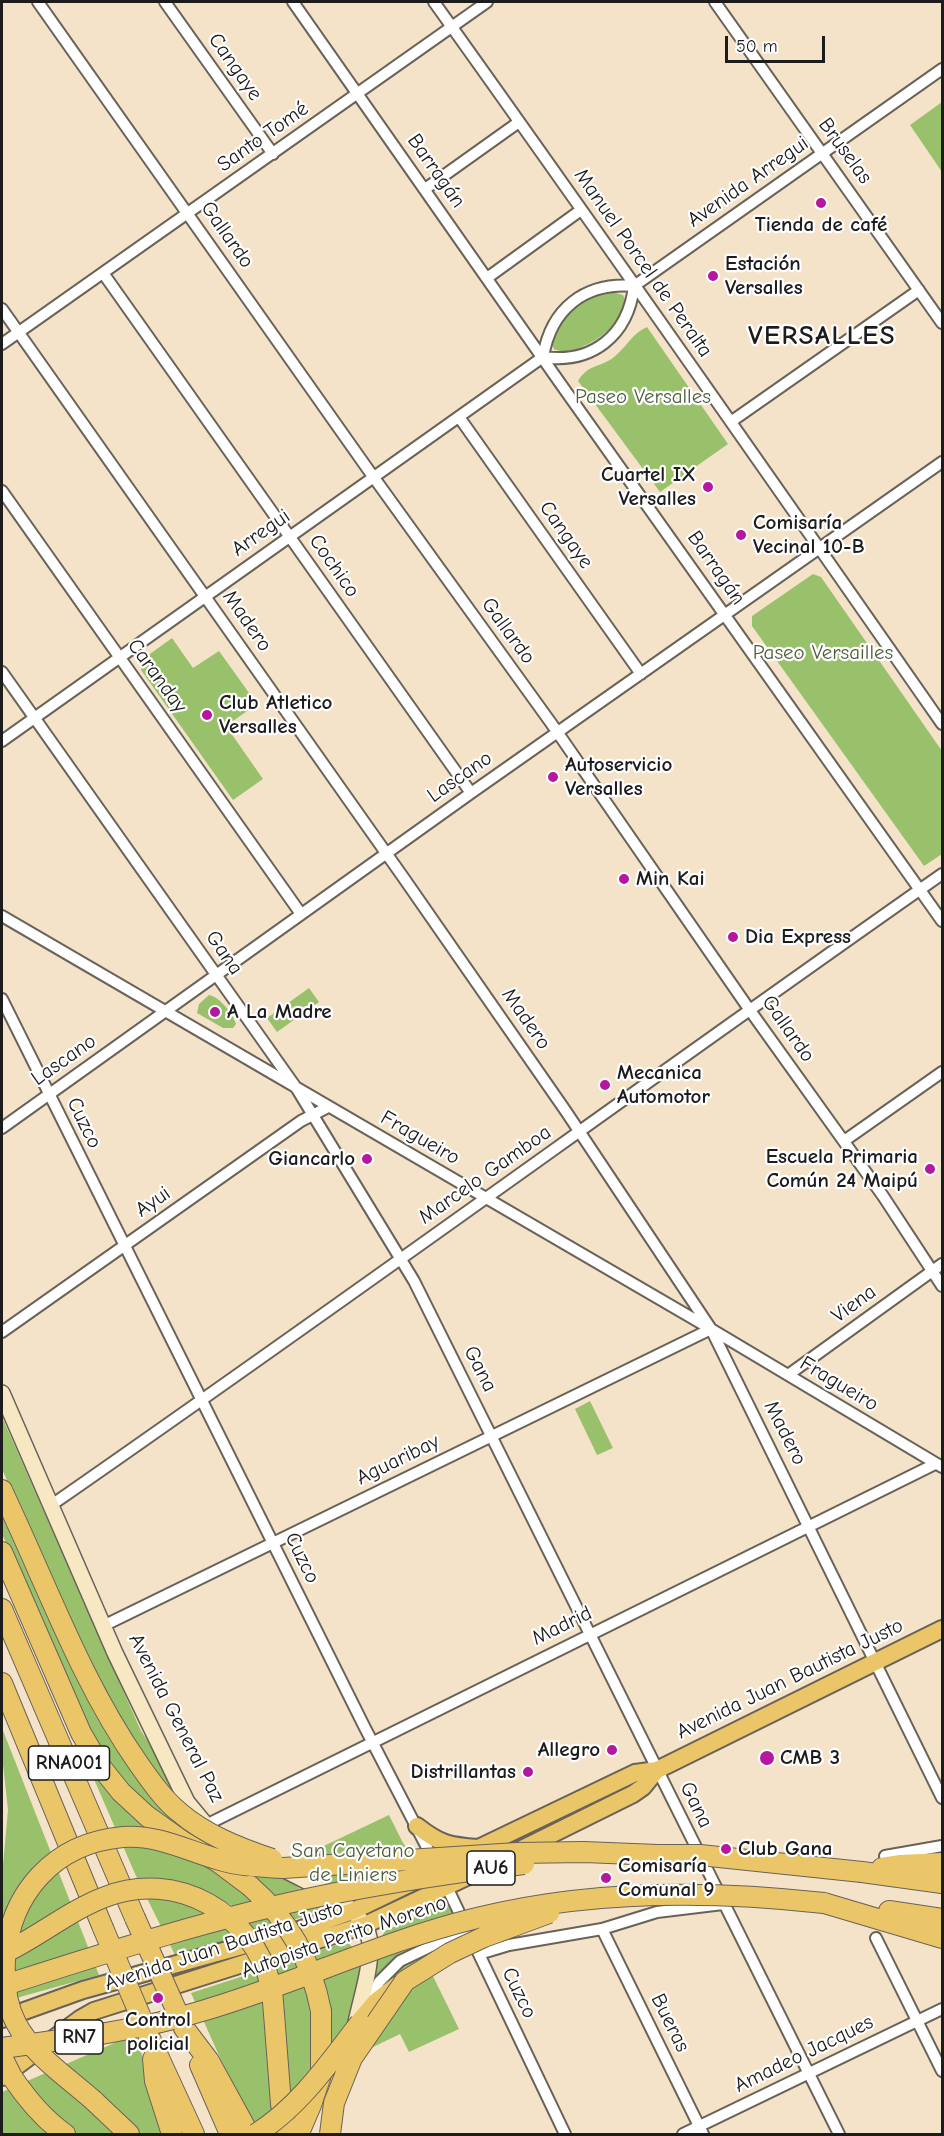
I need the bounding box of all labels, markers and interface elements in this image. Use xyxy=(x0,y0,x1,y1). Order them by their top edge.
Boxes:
scale bar xyxy=(728,24,828,62)
street label: Cangaye xyxy=(203,28,267,106)
text: 50 m xyxy=(736,36,778,57)
street label: Santo Tomé xyxy=(213,96,313,178)
street label: Bruselas xyxy=(813,113,877,189)
street label: Barragán xyxy=(401,129,471,213)
street label: Avenida Arregui xyxy=(683,131,813,233)
street label: Manuel Porcel de Peralta xyxy=(568,164,718,362)
marker: Tienda de café xyxy=(814,196,828,210)
street label: Gallardo xyxy=(195,197,259,273)
place label: Tienda de café xyxy=(755,212,887,238)
place label: Estación Versalles xyxy=(725,251,803,301)
marker: Estación Versalles xyxy=(706,269,720,283)
district label: VERSALLES xyxy=(748,320,896,352)
park label: Paseo Versalles xyxy=(575,384,711,410)
place label: Cuartel IX Versalles xyxy=(601,462,696,512)
marker: Cuartel IX Versalles xyxy=(701,480,715,494)
street label: Cangaye xyxy=(534,496,598,574)
street label: Arregui xyxy=(227,504,295,562)
place label: Comisaría Vecinal 10-B xyxy=(753,510,865,560)
street label: Barragán xyxy=(681,526,751,610)
marker: Comisaría Vecinal 10-B xyxy=(734,528,748,542)
street label: Cochico xyxy=(303,530,365,602)
street label: Madero xyxy=(217,585,277,657)
street label: Gallardo xyxy=(476,593,540,669)
street label: Caranday xyxy=(122,634,192,718)
park label: Paseo Versailles xyxy=(753,640,893,666)
place label: Club Atletico Versalles xyxy=(219,690,332,740)
marker: Club Atletico Versalles xyxy=(200,708,214,722)
street label: Lascano xyxy=(423,746,497,808)
place label: Autoservicio Versalles xyxy=(565,752,672,802)
marker: Autoservicio Versalles xyxy=(546,770,560,784)
place label: Min Kai xyxy=(636,866,705,892)
marker: Min Kai xyxy=(617,872,631,886)
place label: Dia Express xyxy=(745,924,851,950)
street label: Gana xyxy=(200,926,248,980)
marker: Dia Express xyxy=(726,930,740,944)
street label: Madero xyxy=(496,983,556,1055)
street label: Gallardo xyxy=(756,991,820,1067)
place label: A La Madre xyxy=(227,999,332,1025)
marker: A La Madre xyxy=(208,1005,222,1019)
street label: Lascano xyxy=(27,1029,101,1091)
place label: Mecanica Automotor xyxy=(617,1060,710,1110)
marker: Mecanica Automotor xyxy=(598,1078,612,1092)
street label: Cuzco xyxy=(61,1093,107,1153)
street label: Fragueiro xyxy=(376,1105,464,1171)
street label: Marcelo Gamboa xyxy=(414,1120,556,1230)
place label: Escuela Primaria Común 24 Maipú xyxy=(766,1144,918,1194)
place label: Giancarlo xyxy=(268,1146,355,1172)
marker: Giancarlo xyxy=(360,1152,374,1166)
marker: Escuela Primaria Común 24 Maipú xyxy=(923,1162,937,1176)
street label: Ayui xyxy=(131,1181,175,1223)
street label: Viena xyxy=(827,1279,881,1329)
street label: Gana xyxy=(458,1342,502,1396)
street label: Fragueiro xyxy=(795,1351,883,1417)
street label: Madero xyxy=(758,1396,812,1470)
street label: Aguaribay xyxy=(352,1429,444,1491)
street label: Cuzco xyxy=(279,1528,325,1588)
street label: Madrid xyxy=(528,1601,596,1651)
street label: Avenida Juan Bautista Justo xyxy=(673,1613,907,1745)
street label: Avenida General Paz xyxy=(123,1630,229,1806)
place label: Allegro xyxy=(538,1737,600,1763)
marker: Allegro xyxy=(605,1743,619,1757)
place label: CMB 3 xyxy=(780,1745,840,1771)
road number: RNA001 xyxy=(28,1746,110,1780)
marker: CMB 3 xyxy=(758,1749,776,1767)
place label: Distrillantas xyxy=(410,1759,516,1785)
marker: Distrillantas xyxy=(521,1765,535,1779)
street label: Gana xyxy=(674,1778,718,1832)
place label: Club Gana xyxy=(738,1836,833,1862)
park label: San Cayetano de Liniers xyxy=(291,1838,415,1888)
marker: Club Gana xyxy=(719,1842,733,1856)
road number: AU6 xyxy=(467,1851,515,1885)
place label: Comisaría Comunal 9 xyxy=(618,1853,715,1903)
marker: Comisaría Comunal 9 xyxy=(599,1871,613,1885)
street label: Autopista Perito Moreno xyxy=(238,1890,450,1984)
street label: Avenida Juan Bautista Justo xyxy=(102,1896,346,1996)
street label: Cuzco xyxy=(496,1963,542,2023)
street label: Bueras xyxy=(645,1990,695,2056)
marker: Control policial xyxy=(151,1991,165,2005)
place label: Control policial xyxy=(125,2007,191,2057)
street label: Amadeo Jacques xyxy=(730,2009,878,2099)
road number: RN7 xyxy=(55,2020,103,2054)

